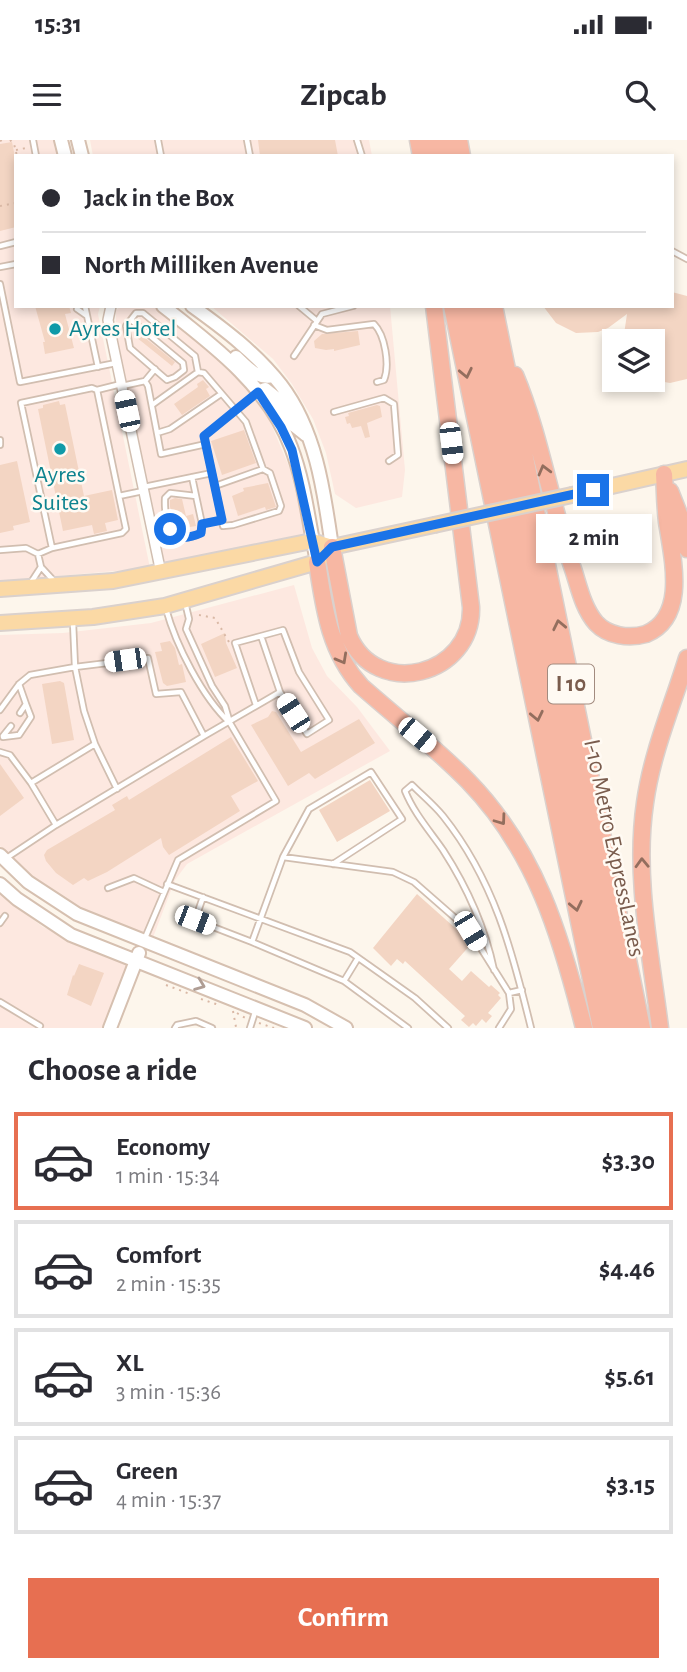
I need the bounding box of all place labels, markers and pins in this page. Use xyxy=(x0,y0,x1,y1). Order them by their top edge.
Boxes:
place label: Ayres Hotel xyxy=(69,317,176,341)
marker: Ayres Hotel xyxy=(47,321,63,337)
marker: Ayres Suites xyxy=(52,441,68,457)
place label: Ayres Suites xyxy=(32,463,88,515)

